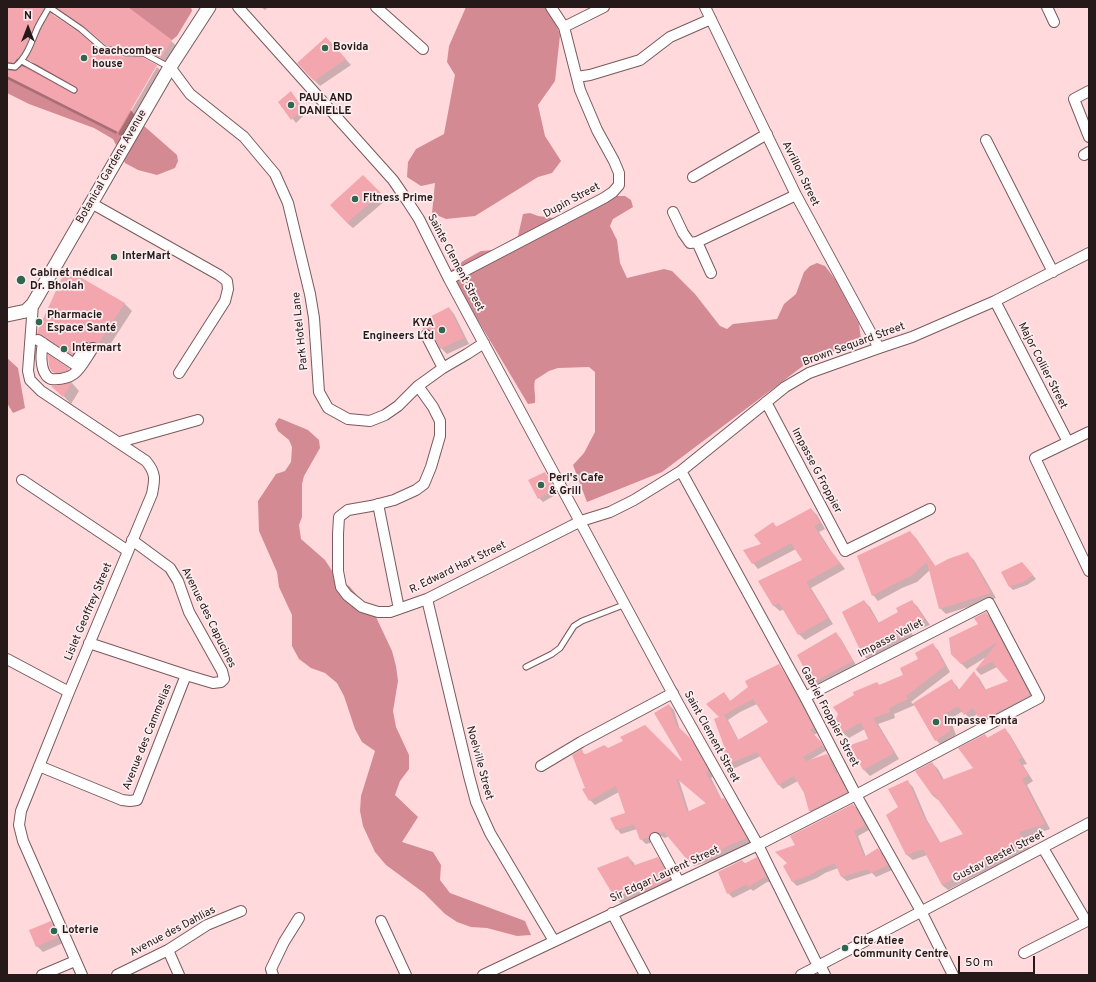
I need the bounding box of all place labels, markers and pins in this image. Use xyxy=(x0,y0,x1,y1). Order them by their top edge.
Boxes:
place label: Bovida xyxy=(333,41,368,55)
marker: Bovida xyxy=(320,43,330,53)
place label: beachcomber house xyxy=(92,45,162,71)
marker: beachcomber house xyxy=(79,53,89,63)
place label: PAUL AND DANIELLE xyxy=(299,92,353,118)
marker: PAUL AND DANIELLE xyxy=(286,100,296,110)
place label: Fitness Prime xyxy=(363,192,433,206)
marker: Fitness Prime xyxy=(350,194,360,204)
place label: InterMart xyxy=(122,250,171,264)
marker: InterMart xyxy=(109,252,119,262)
place label: Cabinet médical Dr. Bholah xyxy=(30,267,113,293)
marker: Cabinet médical Dr. Bholah xyxy=(15,274,27,286)
place label: Pharmacie Espace Santé xyxy=(47,309,116,335)
marker: Pharmacie Espace Santé xyxy=(34,317,44,327)
place label: KYA Engineers Ltd xyxy=(363,317,434,343)
marker: KYA Engineers Ltd xyxy=(437,325,447,335)
place label: Intermart xyxy=(72,342,121,356)
marker: Intermart xyxy=(59,344,69,354)
place label: Peri's Cafe & Grill xyxy=(549,472,604,498)
marker: Peri's Cafe & Grill xyxy=(536,480,546,490)
place label: Impasse Tonta xyxy=(944,715,1018,729)
marker: Impasse Tonta xyxy=(931,717,941,727)
place label: Loterie xyxy=(62,924,99,938)
marker: Loterie xyxy=(49,926,59,936)
place label: Cite Atlee Community Centre xyxy=(853,935,949,961)
marker: Cite Atlee Community Centre xyxy=(840,943,850,953)

